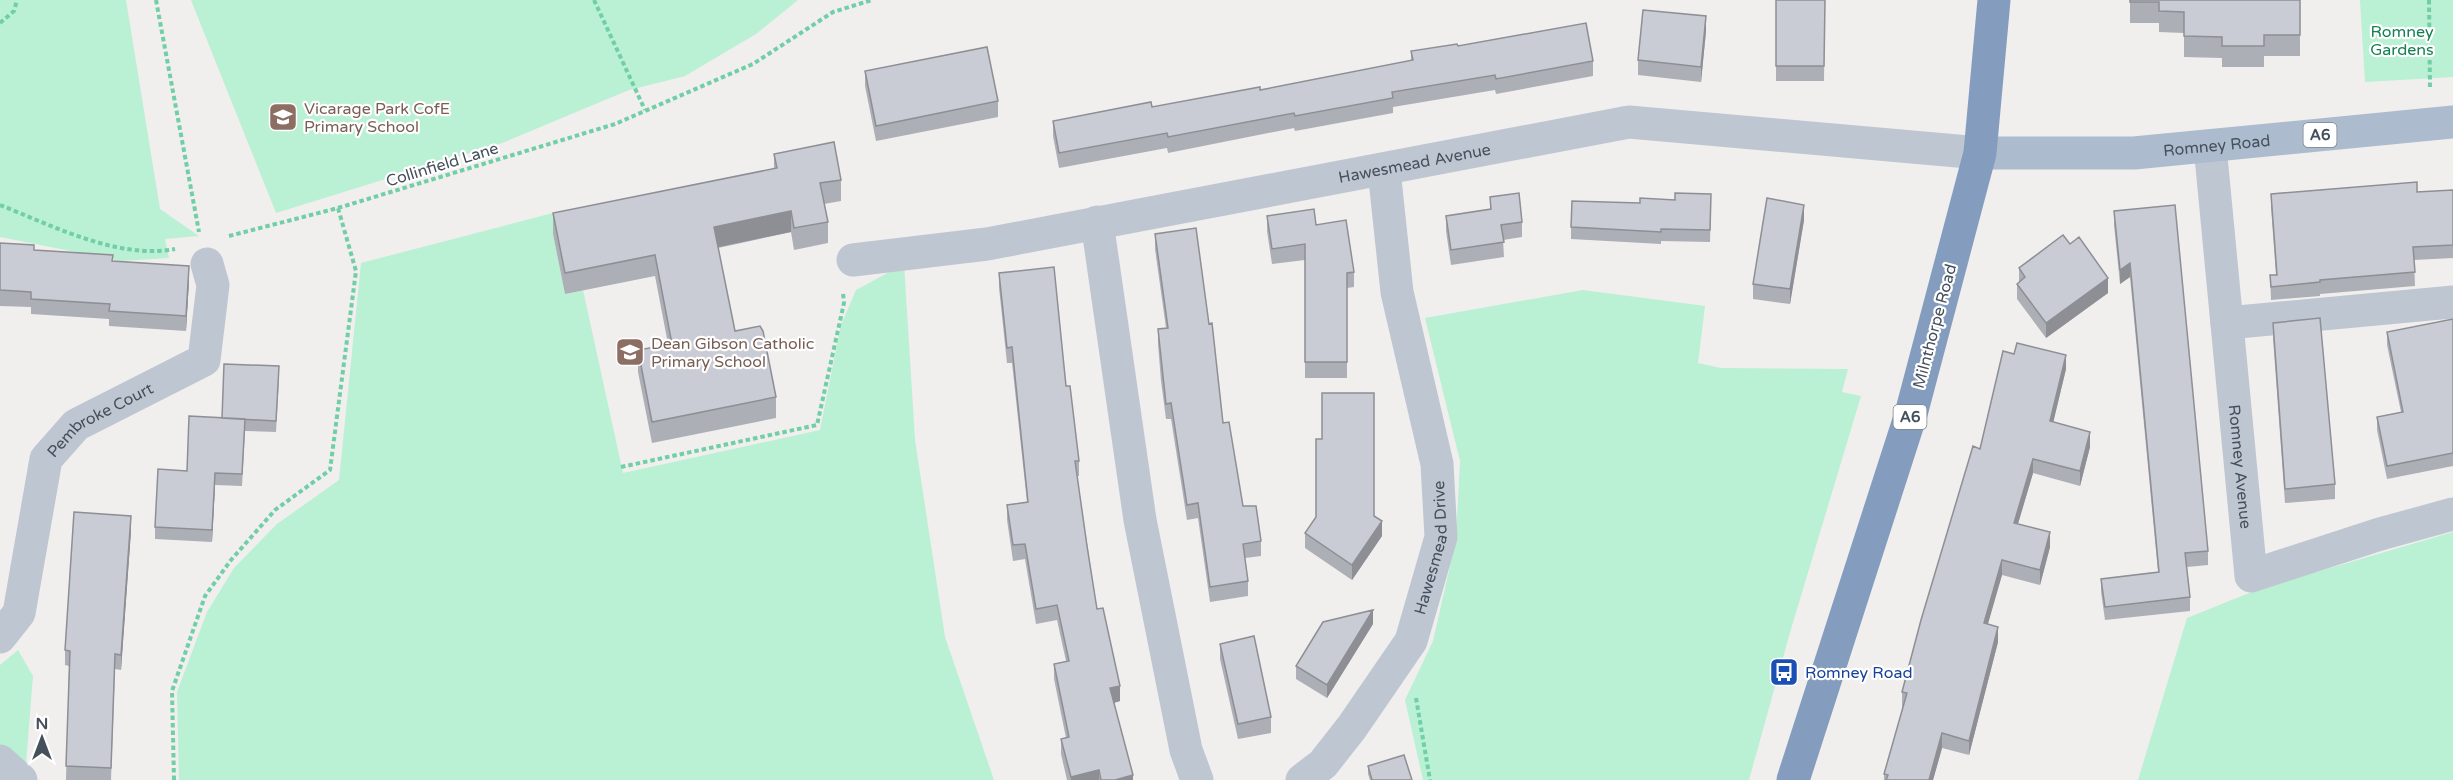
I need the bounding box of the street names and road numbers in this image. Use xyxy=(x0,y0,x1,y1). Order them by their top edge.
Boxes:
road number: A6 xyxy=(2304,123,2336,147)
street label: Romney Road xyxy=(2162,131,2271,161)
street label: Collinfield Lane xyxy=(384,138,501,192)
street label: Hawesmead Avenue xyxy=(1337,140,1492,188)
street label: Milnthorpe Road xyxy=(1909,262,1961,391)
street label: Pembroke Court xyxy=(43,379,157,462)
street label: Romney Avenue xyxy=(2224,404,2255,530)
road number: A6 xyxy=(1894,405,1926,429)
street label: Hawesmead Drive xyxy=(1410,480,1452,617)

